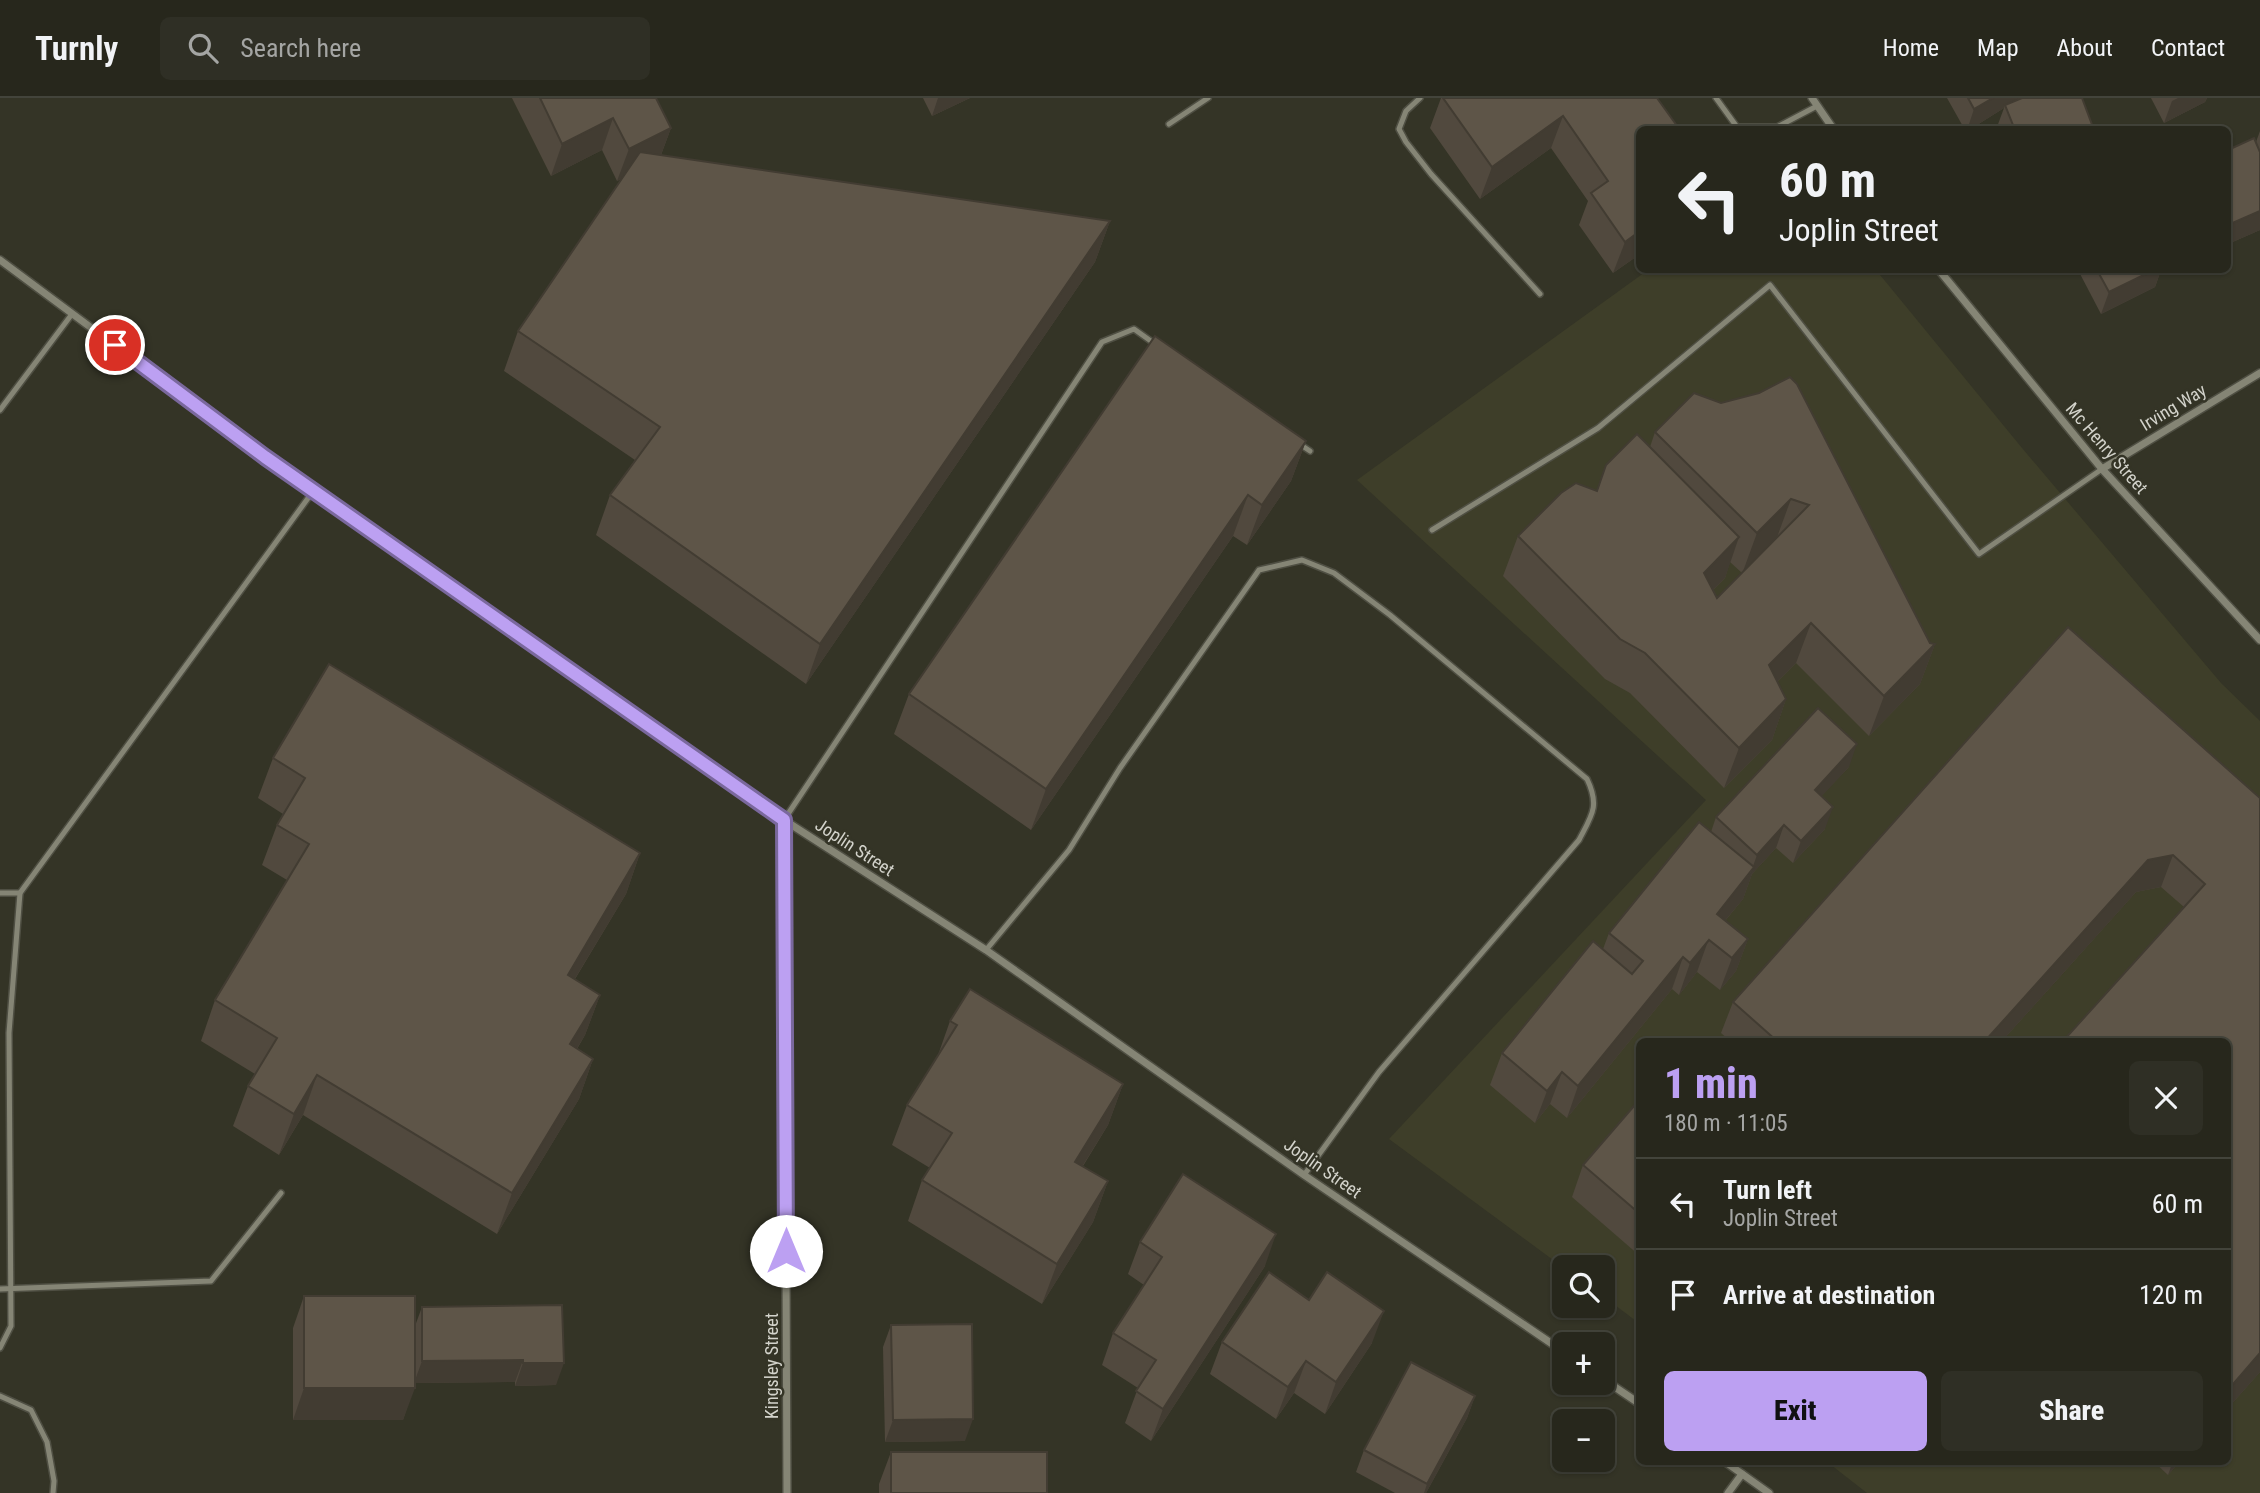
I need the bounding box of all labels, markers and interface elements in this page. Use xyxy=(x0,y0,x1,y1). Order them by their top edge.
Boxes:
search box xyxy=(160,17,650,80)
text: Turnly xyxy=(35,29,118,68)
icon: search xyxy=(184,29,222,67)
text: Search here xyxy=(240,33,361,63)
text: Home xyxy=(1883,34,1939,62)
text: Map xyxy=(1977,34,2019,62)
text: About xyxy=(2057,34,2113,62)
text: Contact xyxy=(2151,34,2225,62)
text: 60 m xyxy=(1779,152,1876,209)
icon: left xyxy=(1664,154,1755,245)
text: Joplin Street xyxy=(1779,211,1939,249)
pin xyxy=(85,315,145,375)
icon: arrive xyxy=(96,326,134,364)
street label: Irving Way xyxy=(2136,379,2210,435)
street label: Mc Henry Street xyxy=(2062,398,2152,498)
street label: Joplin Street xyxy=(812,814,898,880)
text: 1 min xyxy=(1664,1059,1758,1108)
button: close xyxy=(2129,1061,2203,1135)
text: 180 m · 11:05 xyxy=(1664,1110,1788,1137)
street label: Joplin Street xyxy=(1280,1134,1366,1202)
text: Turn left xyxy=(1723,1175,1812,1205)
icon: left xyxy=(1664,1185,1702,1223)
text: 60 m xyxy=(2152,1189,2203,1219)
text: Joplin Street xyxy=(1723,1205,1838,1232)
position arrow xyxy=(749,1214,823,1288)
map controls xyxy=(1552,1255,1615,1472)
button: search xyxy=(1552,1255,1615,1318)
icon: arrive xyxy=(1664,1276,1702,1314)
text: Arrive at destination xyxy=(1723,1280,1935,1310)
text: 120 m xyxy=(2139,1280,2203,1310)
street label: Kingsley Street xyxy=(761,1313,782,1419)
button: + xyxy=(1552,1332,1615,1395)
button: Exit xyxy=(1664,1371,1927,1451)
button: Share xyxy=(1941,1371,2203,1451)
button: − xyxy=(1552,1409,1615,1472)

